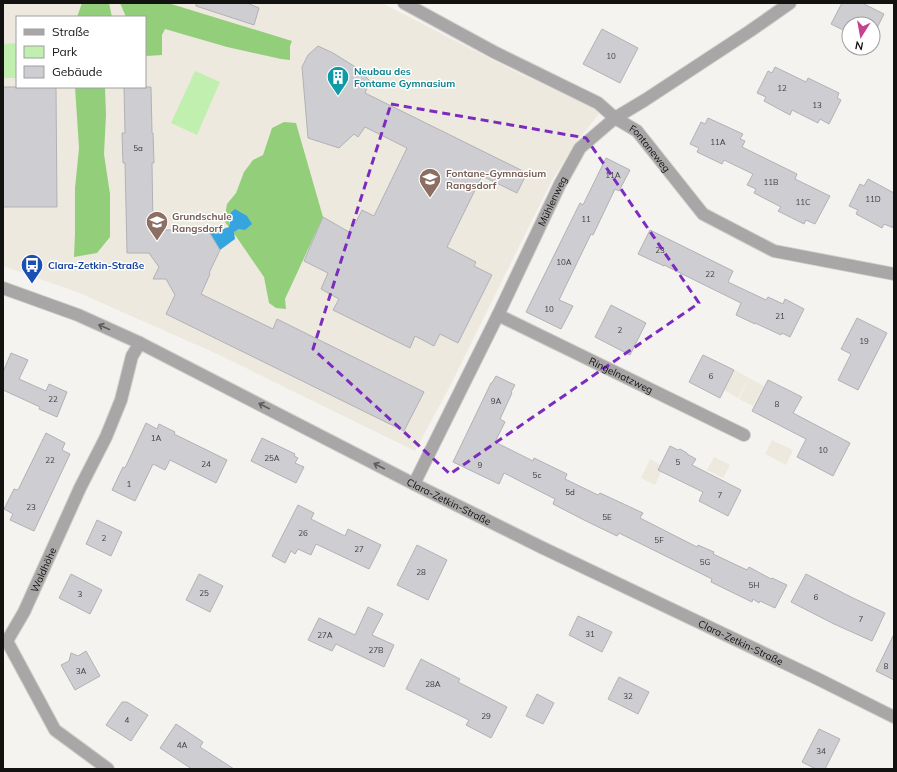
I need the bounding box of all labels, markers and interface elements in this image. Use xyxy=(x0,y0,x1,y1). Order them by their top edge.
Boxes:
legend xyxy=(16,16,146,88)
north arrow xyxy=(841,16,881,56)
text: Straße xyxy=(52,24,89,39)
text: N xyxy=(854,38,865,53)
text: Park xyxy=(52,44,78,59)
house number: 10 xyxy=(606,51,616,61)
text: Gebäude xyxy=(52,64,102,79)
building icon: Neubau des Fontame Gymnasium xyxy=(325,64,351,97)
place label: Neubau des Fontame Gymnasium xyxy=(354,65,455,90)
house number: 12 xyxy=(777,83,787,93)
house number: 13 xyxy=(812,100,822,110)
street label: Fontaneweg xyxy=(627,122,673,175)
house number: 11A xyxy=(710,137,726,147)
house number: 5a xyxy=(133,143,143,153)
school or university icon: Fontane-Gymnasium Rangsdorf xyxy=(417,166,443,199)
place label: Fontane-Gymnasium Rangsdorf xyxy=(446,167,546,192)
house number: 11A xyxy=(605,170,621,180)
street label: Mühlenweg xyxy=(535,174,570,228)
house number: 11B xyxy=(763,177,779,187)
house number: 11D xyxy=(865,194,881,204)
house number: 11C xyxy=(795,197,811,207)
school or university icon: Grundschule Rangsdorf xyxy=(144,209,170,242)
place label: Grundschule Rangsdorf xyxy=(172,210,232,235)
house number: 11 xyxy=(581,214,591,224)
house number: 23 xyxy=(655,245,665,255)
bus stop icon: Clara-Zetkin-Straße xyxy=(19,252,45,285)
house number: 10A xyxy=(556,257,572,267)
place label: Clara-Zetkin-Straße xyxy=(48,259,145,272)
house number: 22 xyxy=(705,269,715,279)
house number: 10 xyxy=(544,304,554,314)
house number: 21 xyxy=(775,311,785,321)
one-way arrow xyxy=(98,323,110,330)
house number: 2 xyxy=(618,325,623,335)
house number: 19 xyxy=(859,336,869,346)
street label: Ringelnatzweg xyxy=(587,354,655,396)
house number: 6 xyxy=(709,371,714,381)
house number: 22 xyxy=(48,394,58,404)
house number: 9A xyxy=(491,396,501,406)
house number: 8 xyxy=(775,399,780,409)
one-way arrow xyxy=(258,402,270,410)
house number: 1A xyxy=(151,433,161,443)
house number: 10 xyxy=(818,445,828,455)
house number: 25A xyxy=(264,453,280,463)
house number: 22 xyxy=(45,455,55,465)
house number: 5 xyxy=(676,457,681,467)
house number: 24 xyxy=(201,459,211,469)
house number: 9 xyxy=(478,460,483,470)
one-way arrow xyxy=(373,462,385,469)
house number: 5c xyxy=(533,470,541,480)
street label: Clara-Zetkin-Straße xyxy=(405,475,493,528)
house number: 1 xyxy=(127,479,132,489)
house number: 5d xyxy=(565,487,575,497)
house number: 7 xyxy=(718,490,723,500)
house number: 23 xyxy=(26,502,36,512)
house number: 5E xyxy=(602,512,612,522)
house number: 26 xyxy=(298,528,308,538)
house number: 2 xyxy=(102,533,107,543)
house number: 5F xyxy=(654,535,664,545)
house number: 27 xyxy=(354,544,364,554)
street label: Waldhöhe xyxy=(27,545,59,594)
house number: 5G xyxy=(700,557,710,567)
house number: 28 xyxy=(416,567,426,577)
house number: 5H xyxy=(749,580,759,590)
house number: 25 xyxy=(199,588,209,598)
house number: 3 xyxy=(78,589,83,599)
house number: 6 xyxy=(814,592,819,602)
house number: 7 xyxy=(859,614,864,624)
street label: Clara-Zetkin-Straße xyxy=(696,616,785,668)
house number: 31 xyxy=(585,629,595,639)
house number: 27A xyxy=(317,630,333,640)
house number: 27B xyxy=(368,645,384,655)
house number: 8 xyxy=(884,661,889,671)
house number: 3A xyxy=(76,666,86,676)
house number: 28A xyxy=(425,679,441,689)
house number: 32 xyxy=(623,691,633,701)
house number: 29 xyxy=(481,711,491,721)
house number: 4 xyxy=(125,715,130,725)
house number: 4A xyxy=(177,740,187,750)
house number: 34 xyxy=(816,746,826,756)

